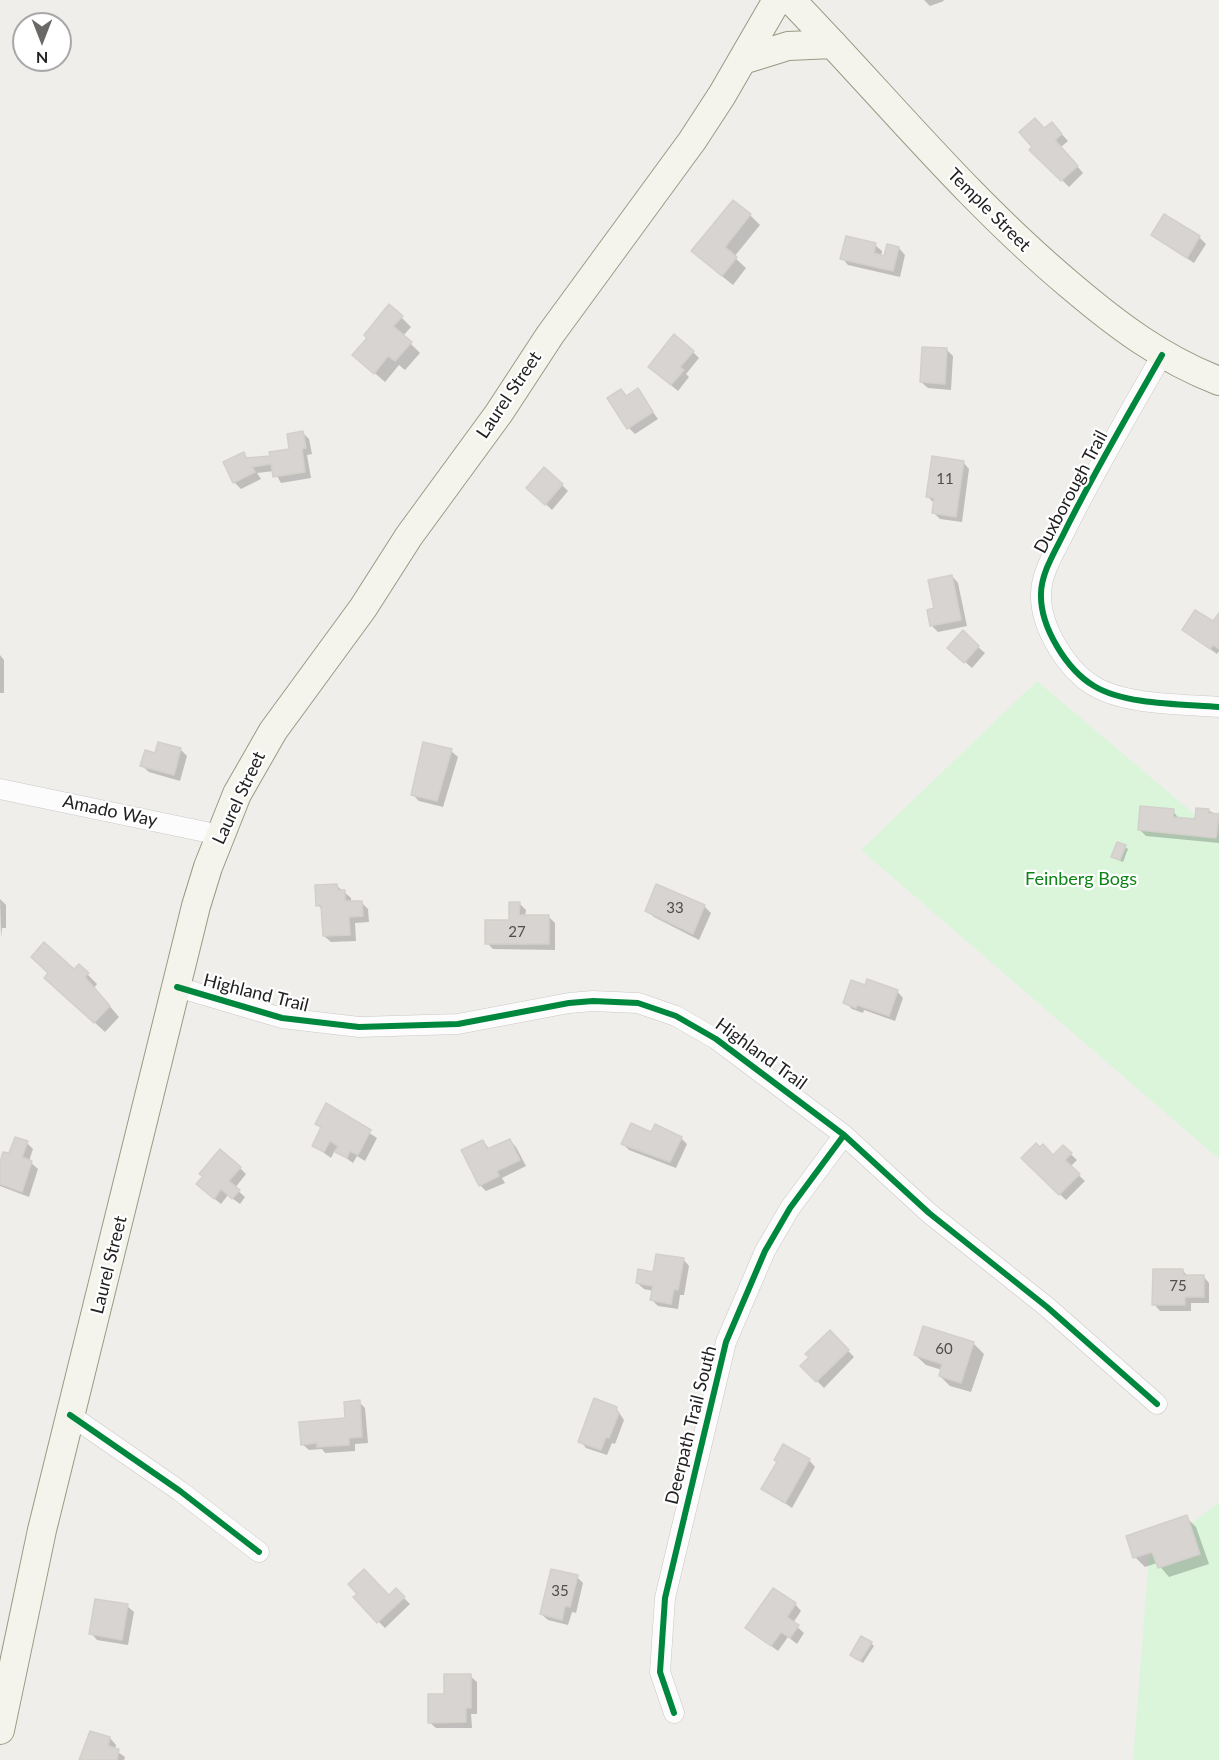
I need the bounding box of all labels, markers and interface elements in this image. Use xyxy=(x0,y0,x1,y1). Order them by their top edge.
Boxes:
north arrow xyxy=(12,12,72,72)
text: N xyxy=(36,49,48,68)
street label: Temple Street xyxy=(943,164,1035,256)
street label: Laurel Street xyxy=(472,347,546,443)
street label: Duxborough Trail xyxy=(1030,427,1112,557)
house number: 11 xyxy=(936,470,954,488)
street label: Laurel Street xyxy=(208,748,270,848)
street label: Amado Way xyxy=(61,790,159,832)
park label: Feinberg Bogs xyxy=(1025,868,1137,890)
house number: 33 xyxy=(666,899,684,917)
house number: 27 xyxy=(508,923,526,941)
street label: Highland Trail xyxy=(201,969,311,1017)
street label: Highland Trail xyxy=(711,1014,811,1094)
street label: Laurel Street xyxy=(86,1214,132,1316)
house number: 75 xyxy=(1169,1277,1187,1295)
house number: 60 xyxy=(935,1340,953,1358)
street label: Deerpath Trail South xyxy=(661,1343,721,1507)
house number: 35 xyxy=(551,1582,569,1600)

